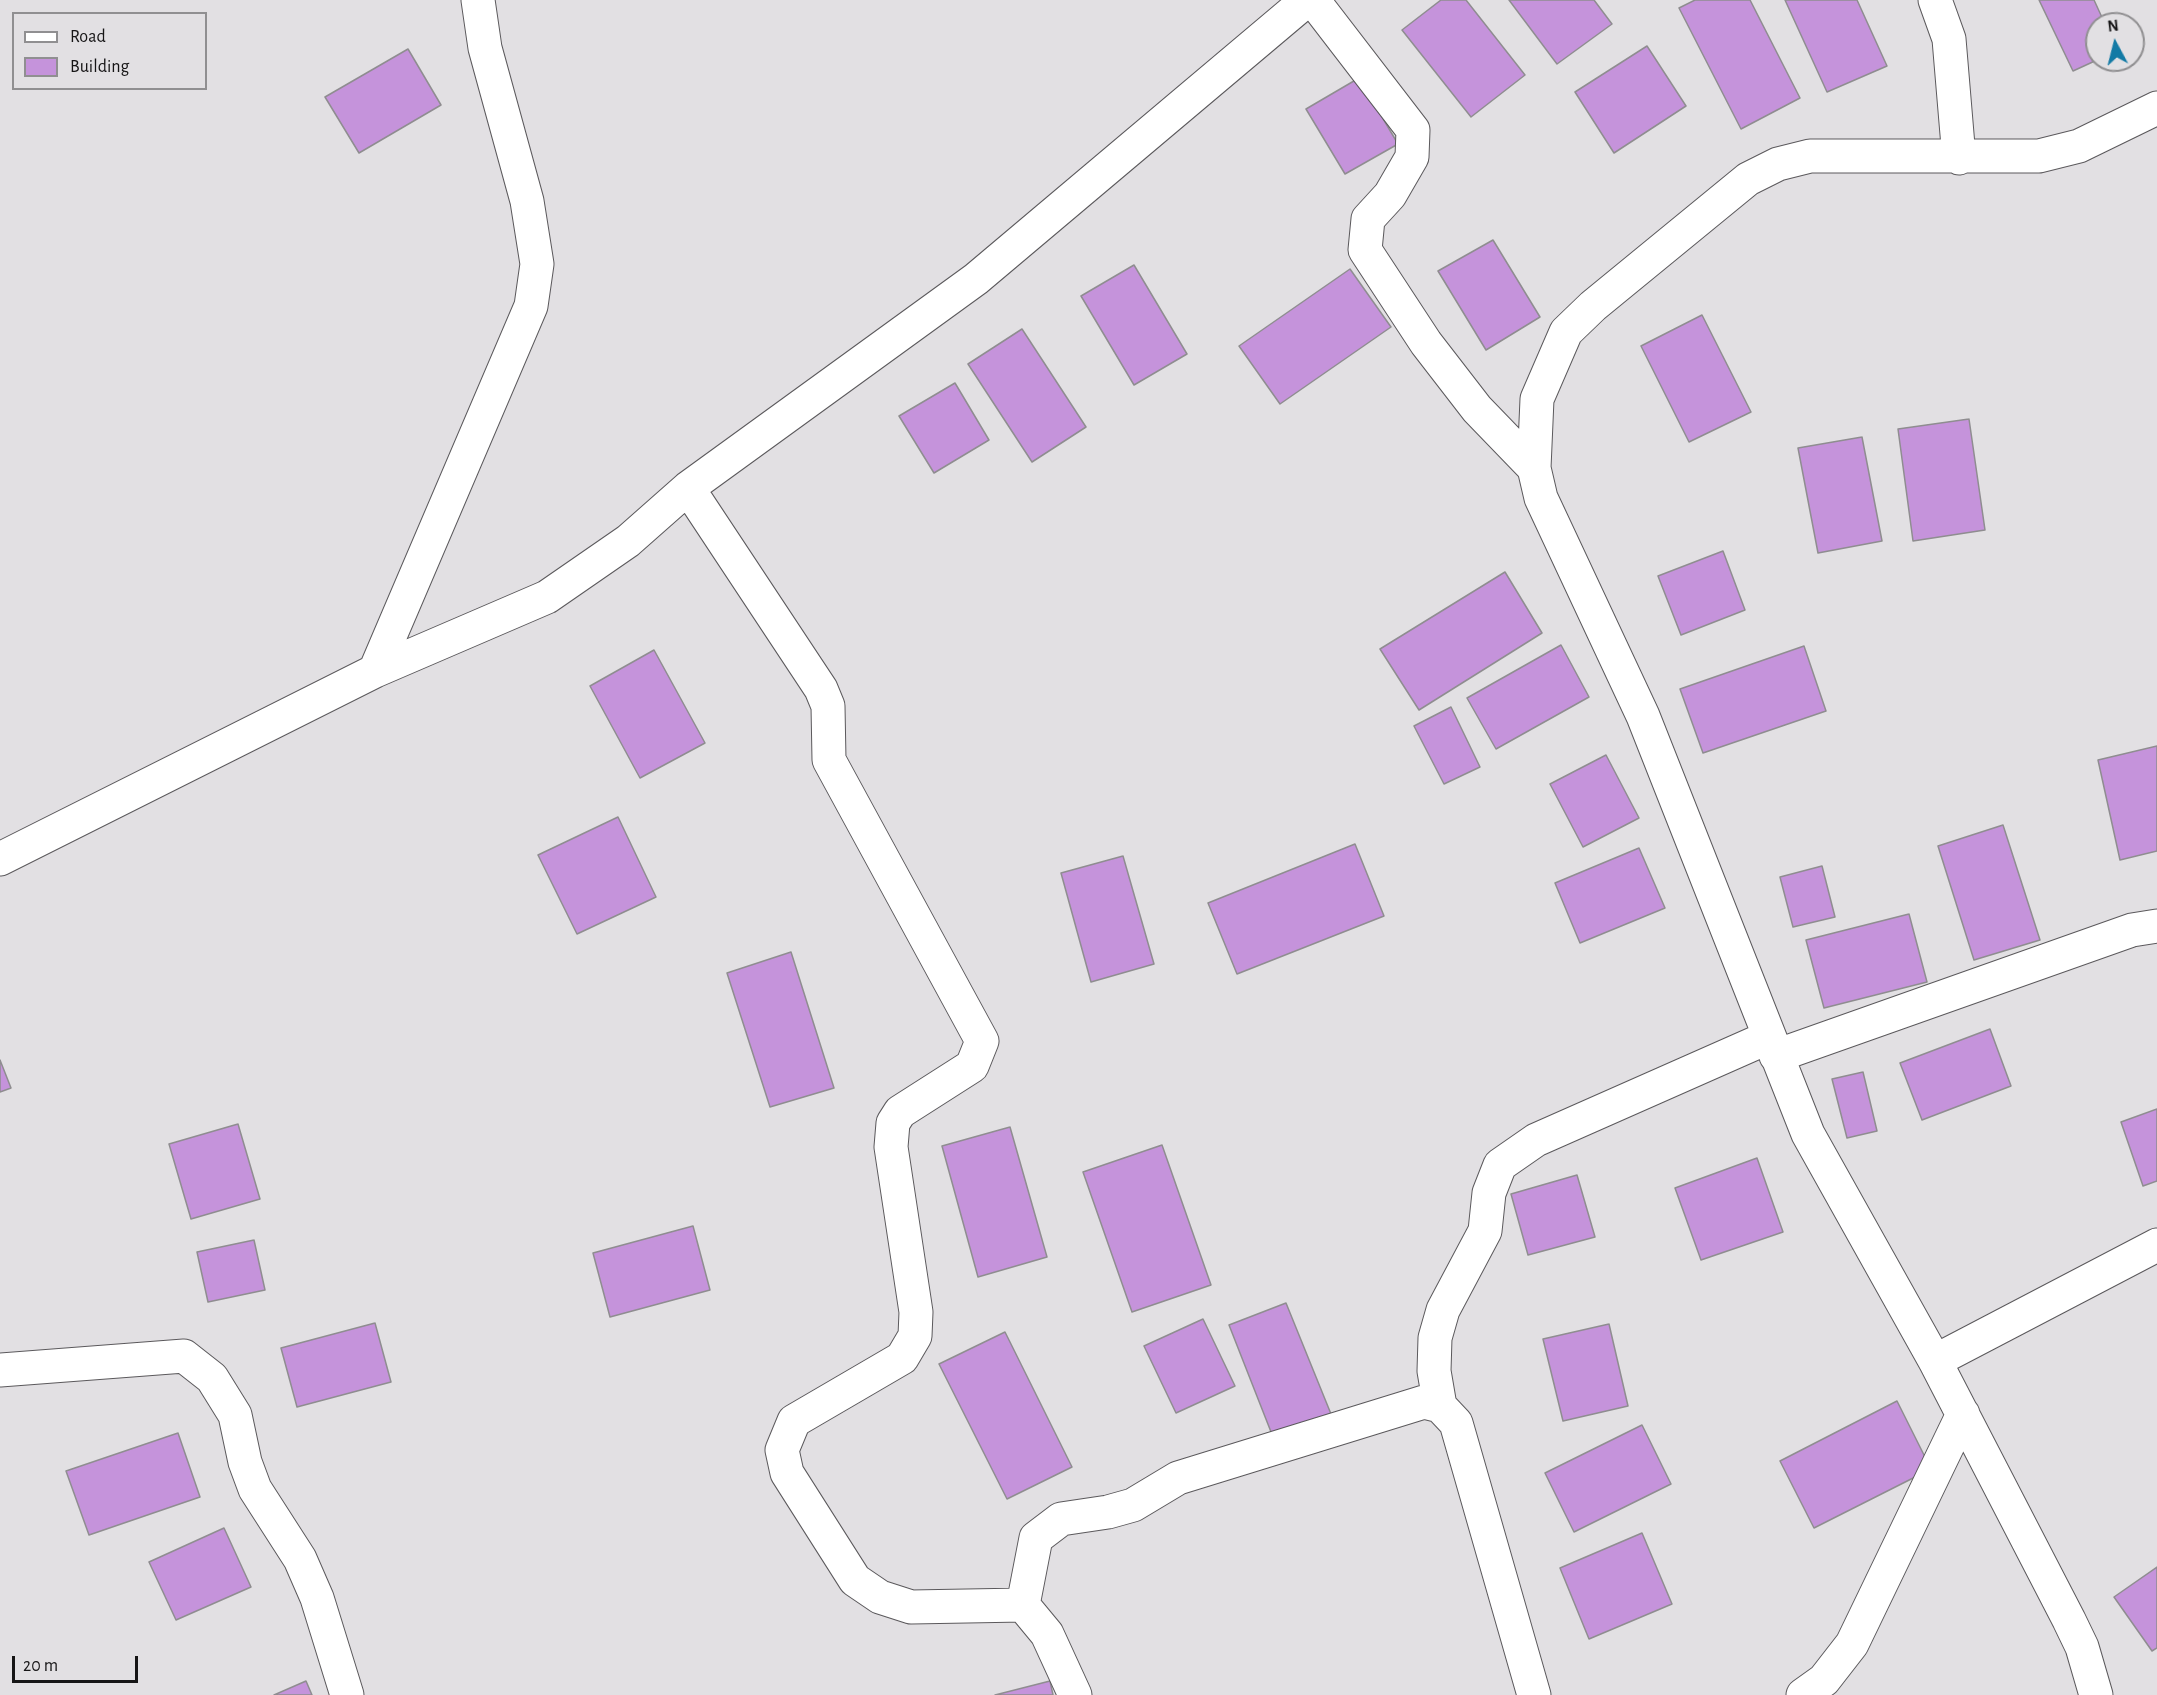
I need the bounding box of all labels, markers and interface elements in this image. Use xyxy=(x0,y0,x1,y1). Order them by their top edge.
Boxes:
legend xyxy=(12,12,207,90)
north arrow xyxy=(2085,12,2145,72)
text: N xyxy=(2107,18,2120,35)
text: Road xyxy=(70,28,106,46)
text: Building xyxy=(70,58,129,76)
scale bar xyxy=(15,1644,141,1682)
text: 20 m xyxy=(23,1657,58,1675)

